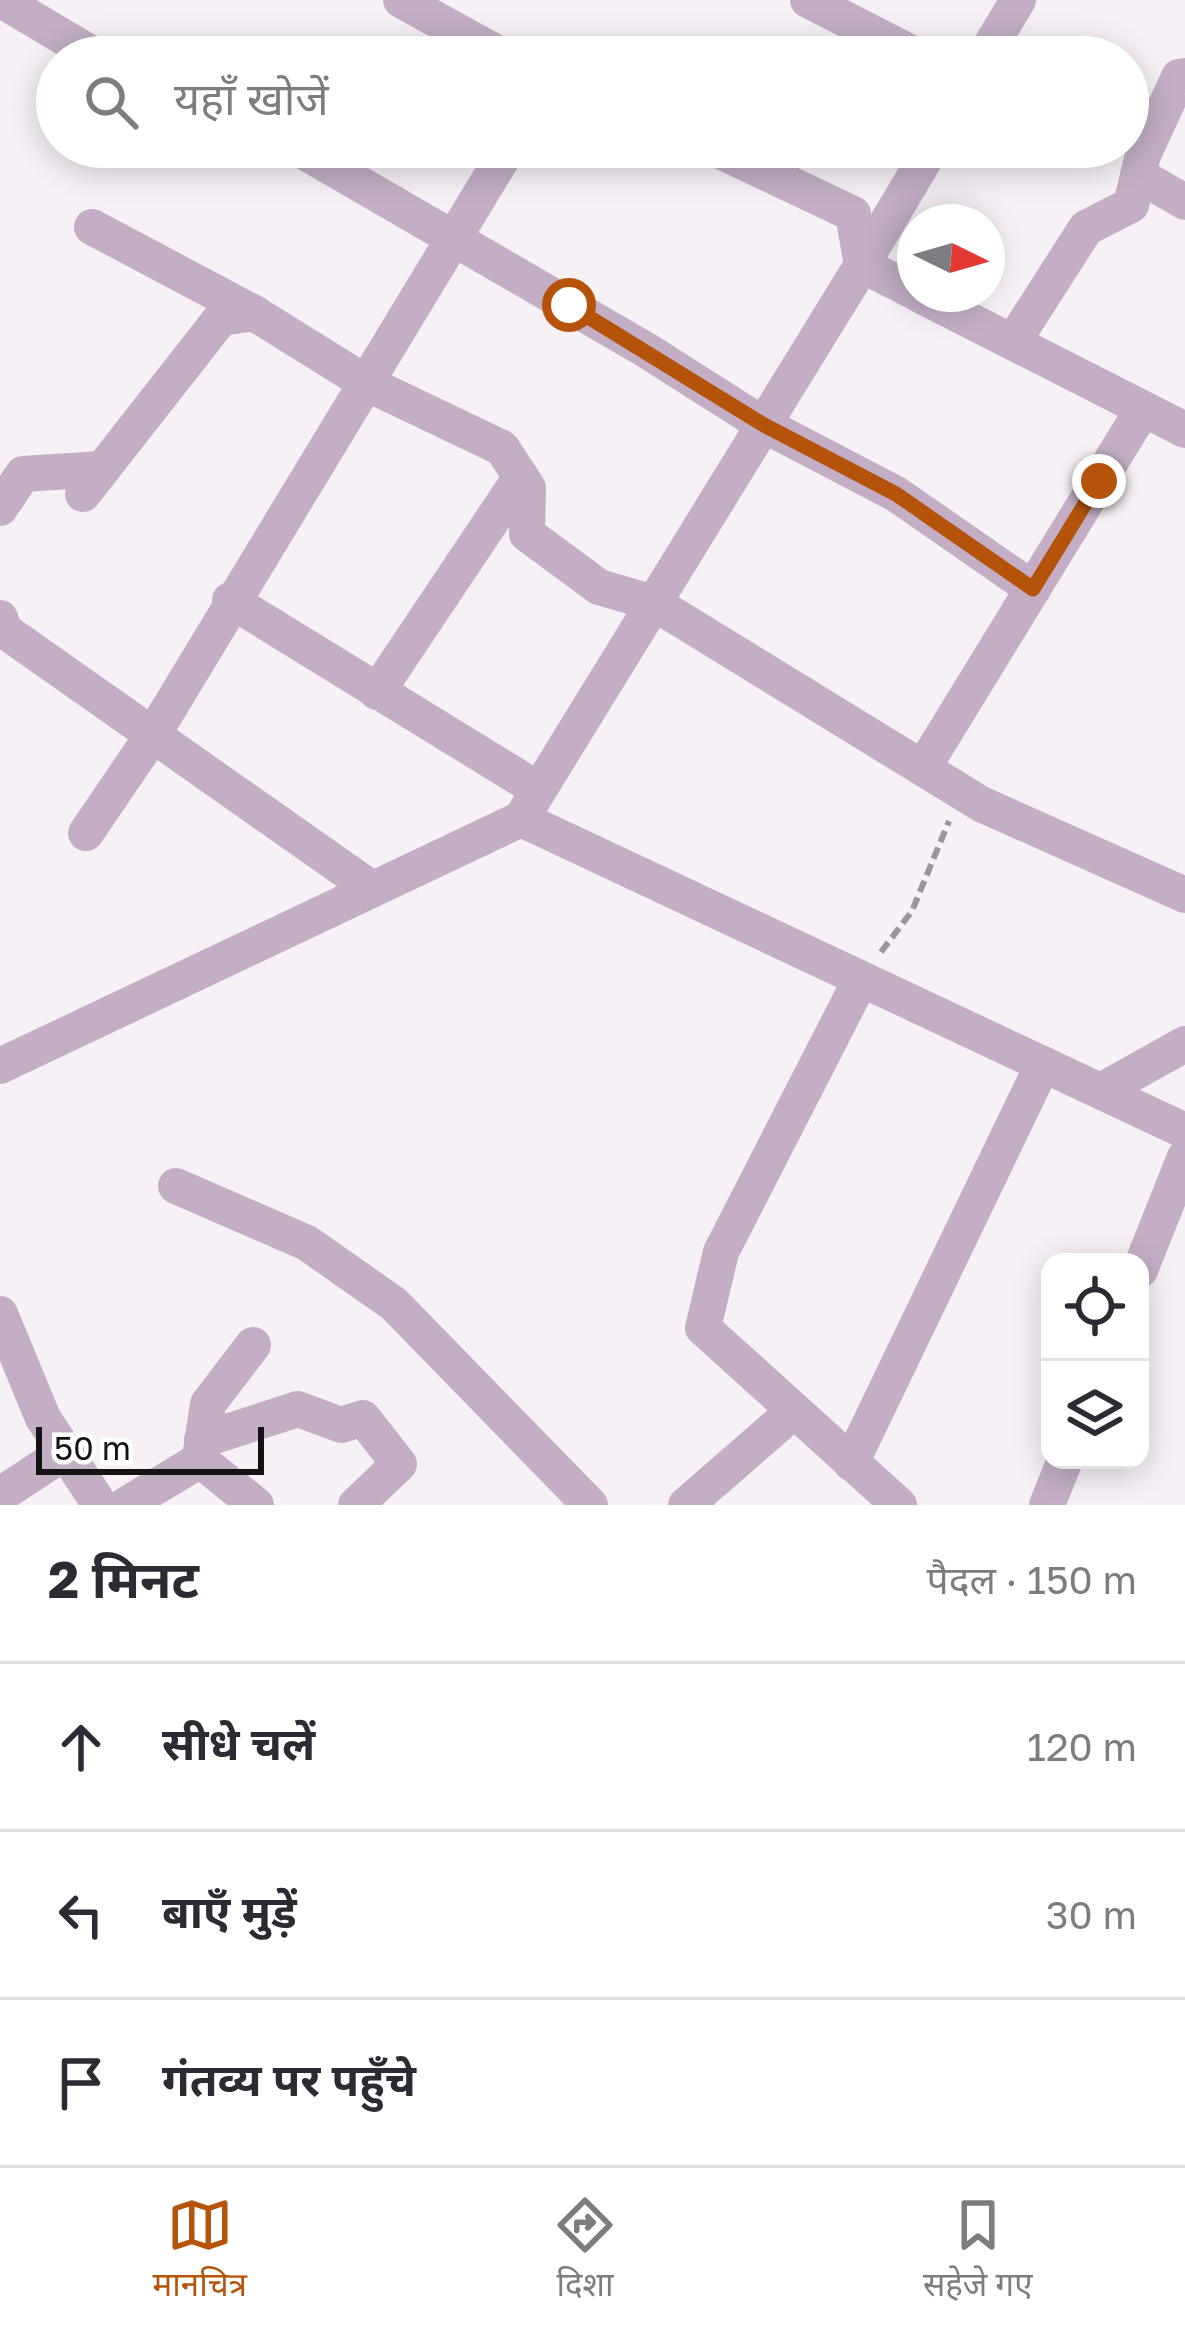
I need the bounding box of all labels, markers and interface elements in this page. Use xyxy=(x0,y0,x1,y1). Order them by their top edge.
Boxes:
search box xyxy=(36,36,1149,168)
icon: search xyxy=(78,69,144,135)
text: यहाँ खोजें xyxy=(174,71,329,125)
north arrow xyxy=(897,204,1005,312)
route start xyxy=(542,278,596,332)
route end xyxy=(1072,454,1126,508)
map controls xyxy=(1041,1253,1149,1469)
button: locate xyxy=(1041,1253,1149,1361)
button: layers xyxy=(1041,1361,1149,1469)
scale bar xyxy=(36,1421,264,1474)
text: 50 m xyxy=(54,1428,131,1467)
text: 2 मिनट xyxy=(48,1548,199,1609)
text: पैदल · 150 m xyxy=(927,1556,1137,1603)
icon: ahead xyxy=(48,1714,114,1780)
text: सीधे चलें xyxy=(162,1716,315,1770)
text: 120 m xyxy=(1027,1723,1137,1770)
icon: left xyxy=(48,1882,114,1948)
text: बाएँ मुड़ें xyxy=(162,1884,297,1938)
text: 30 m xyxy=(1046,1891,1137,1938)
icon: arrive xyxy=(48,2050,114,2116)
text: गंतव्य पर पहुँचे xyxy=(162,2052,416,2106)
tab: मानचित्र xyxy=(153,2192,247,2309)
tab: दिशा xyxy=(552,2192,618,2309)
tab: सहेजे गए xyxy=(923,2192,1032,2309)

